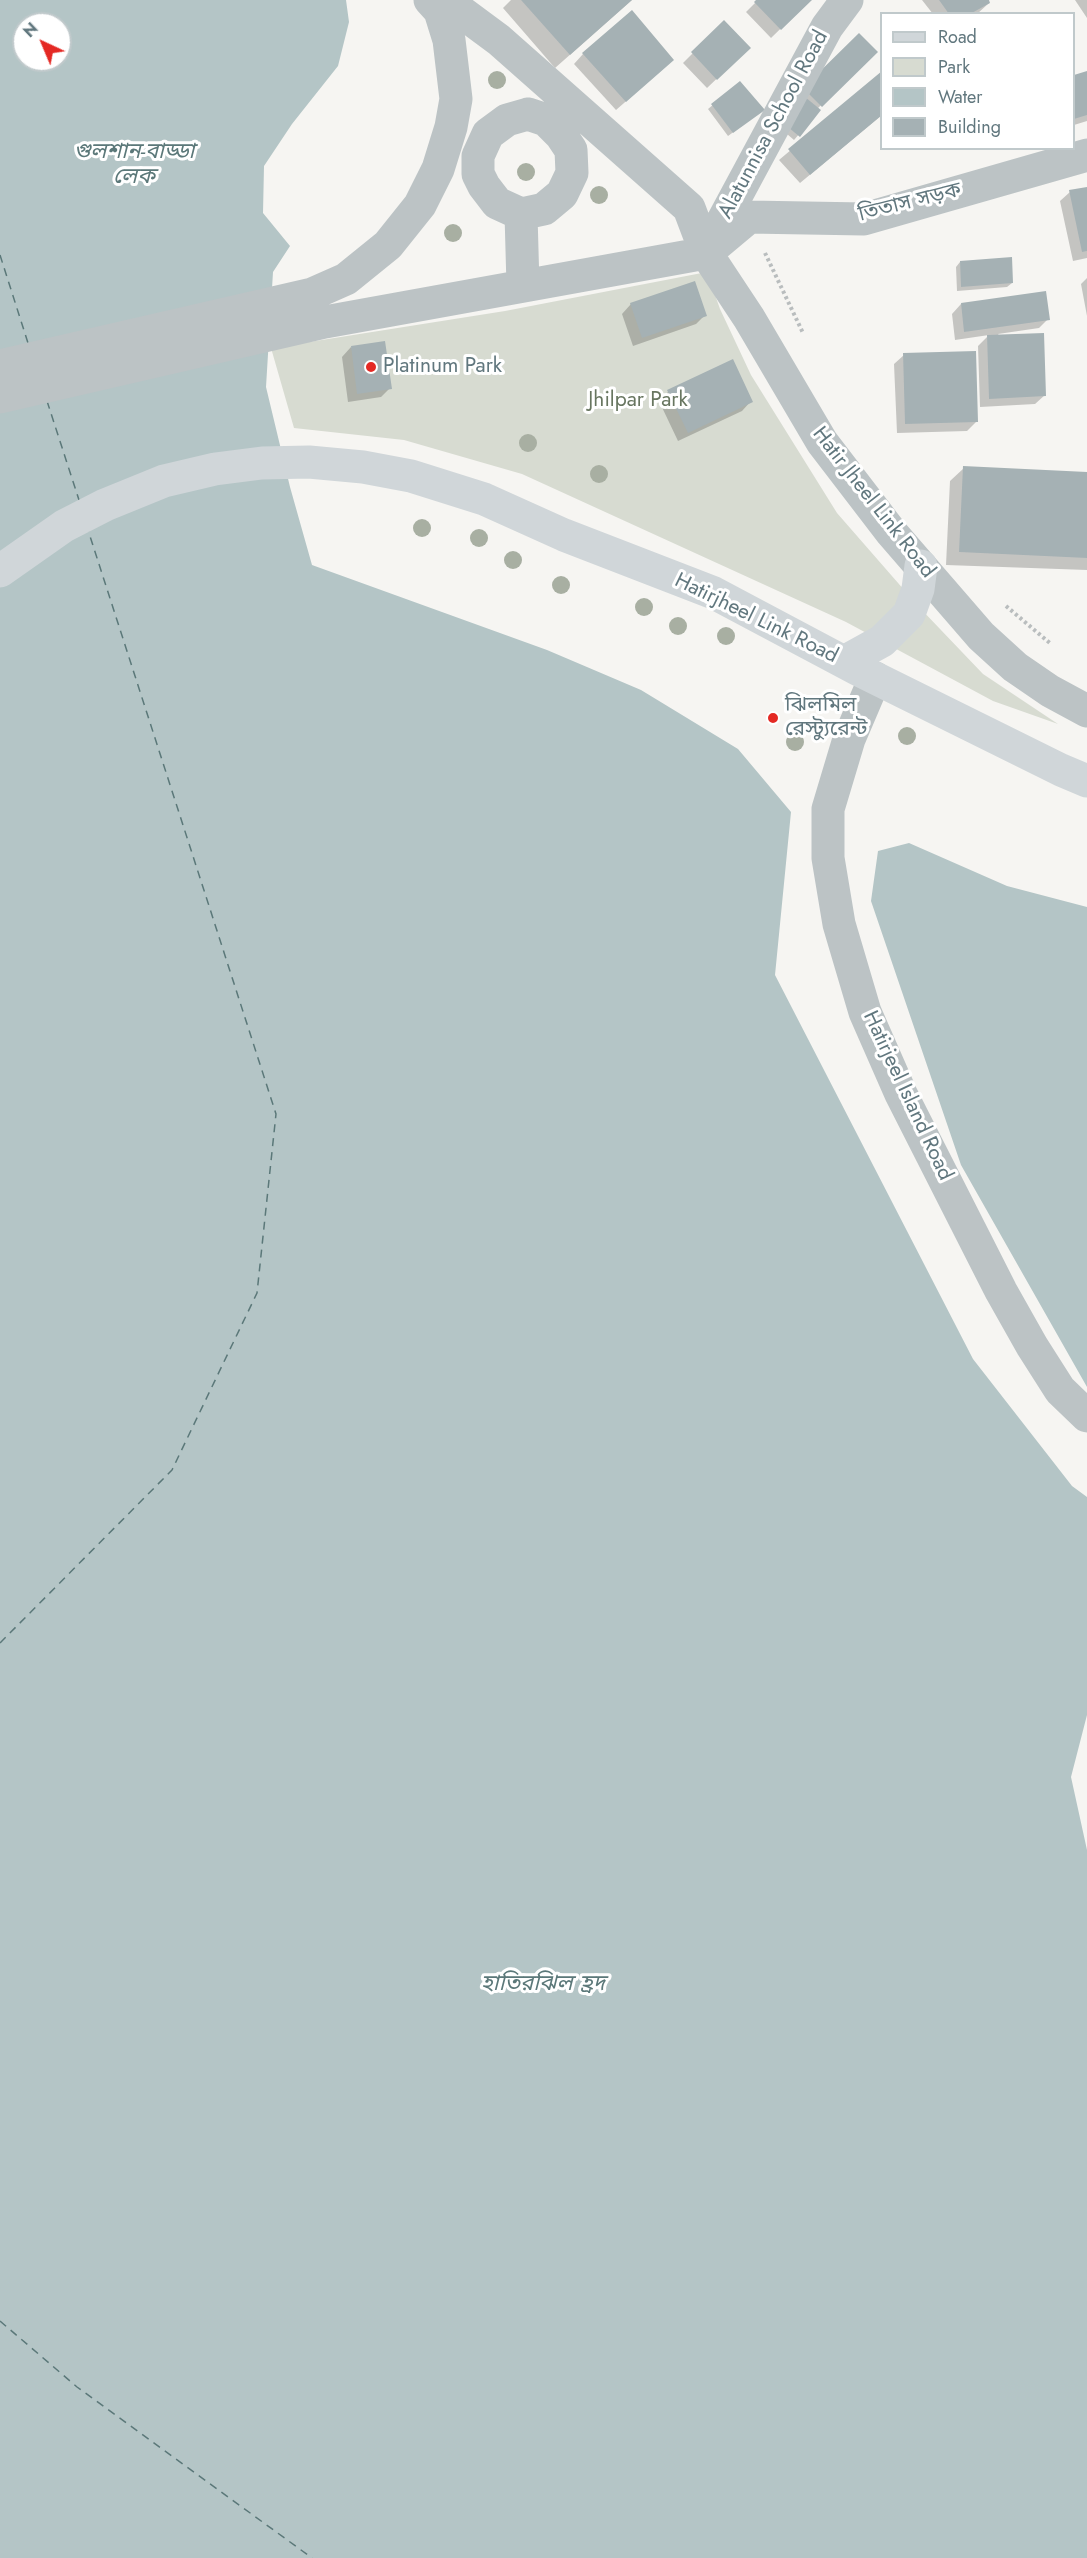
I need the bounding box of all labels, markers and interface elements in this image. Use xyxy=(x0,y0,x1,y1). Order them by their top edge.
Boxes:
north arrow xyxy=(12,12,72,72)
legend xyxy=(880,12,1075,150)
text: N xyxy=(18,17,43,43)
text: Road xyxy=(938,24,977,50)
street label: Alatunnisa School Road xyxy=(714,27,834,223)
text: Park xyxy=(938,54,970,80)
text: Water xyxy=(938,84,982,110)
text: Building xyxy=(938,114,1001,140)
water label: গুলশান-বাড্ডা লেক xyxy=(74,140,194,192)
street label: তিতাস সড়ক xyxy=(856,178,964,228)
place label: Platinum Park xyxy=(383,354,502,380)
marker: Platinum Park xyxy=(364,360,378,374)
park label: Jhilpar Park xyxy=(588,388,688,414)
street label: Hatir Jheel Link Road xyxy=(806,422,940,584)
street label: Hatirjheel Link Road xyxy=(670,569,842,669)
place label: ঝিলমিল রেস্ট্যুরেন্ট xyxy=(785,693,867,743)
marker: ঝিলমিল রেস্ট্যুরেন্ট xyxy=(766,711,780,725)
street label: Hatirjeel Island Road xyxy=(857,1007,957,1185)
water label: হাতিরঝিল হ্রদ xyxy=(481,1972,605,1998)

